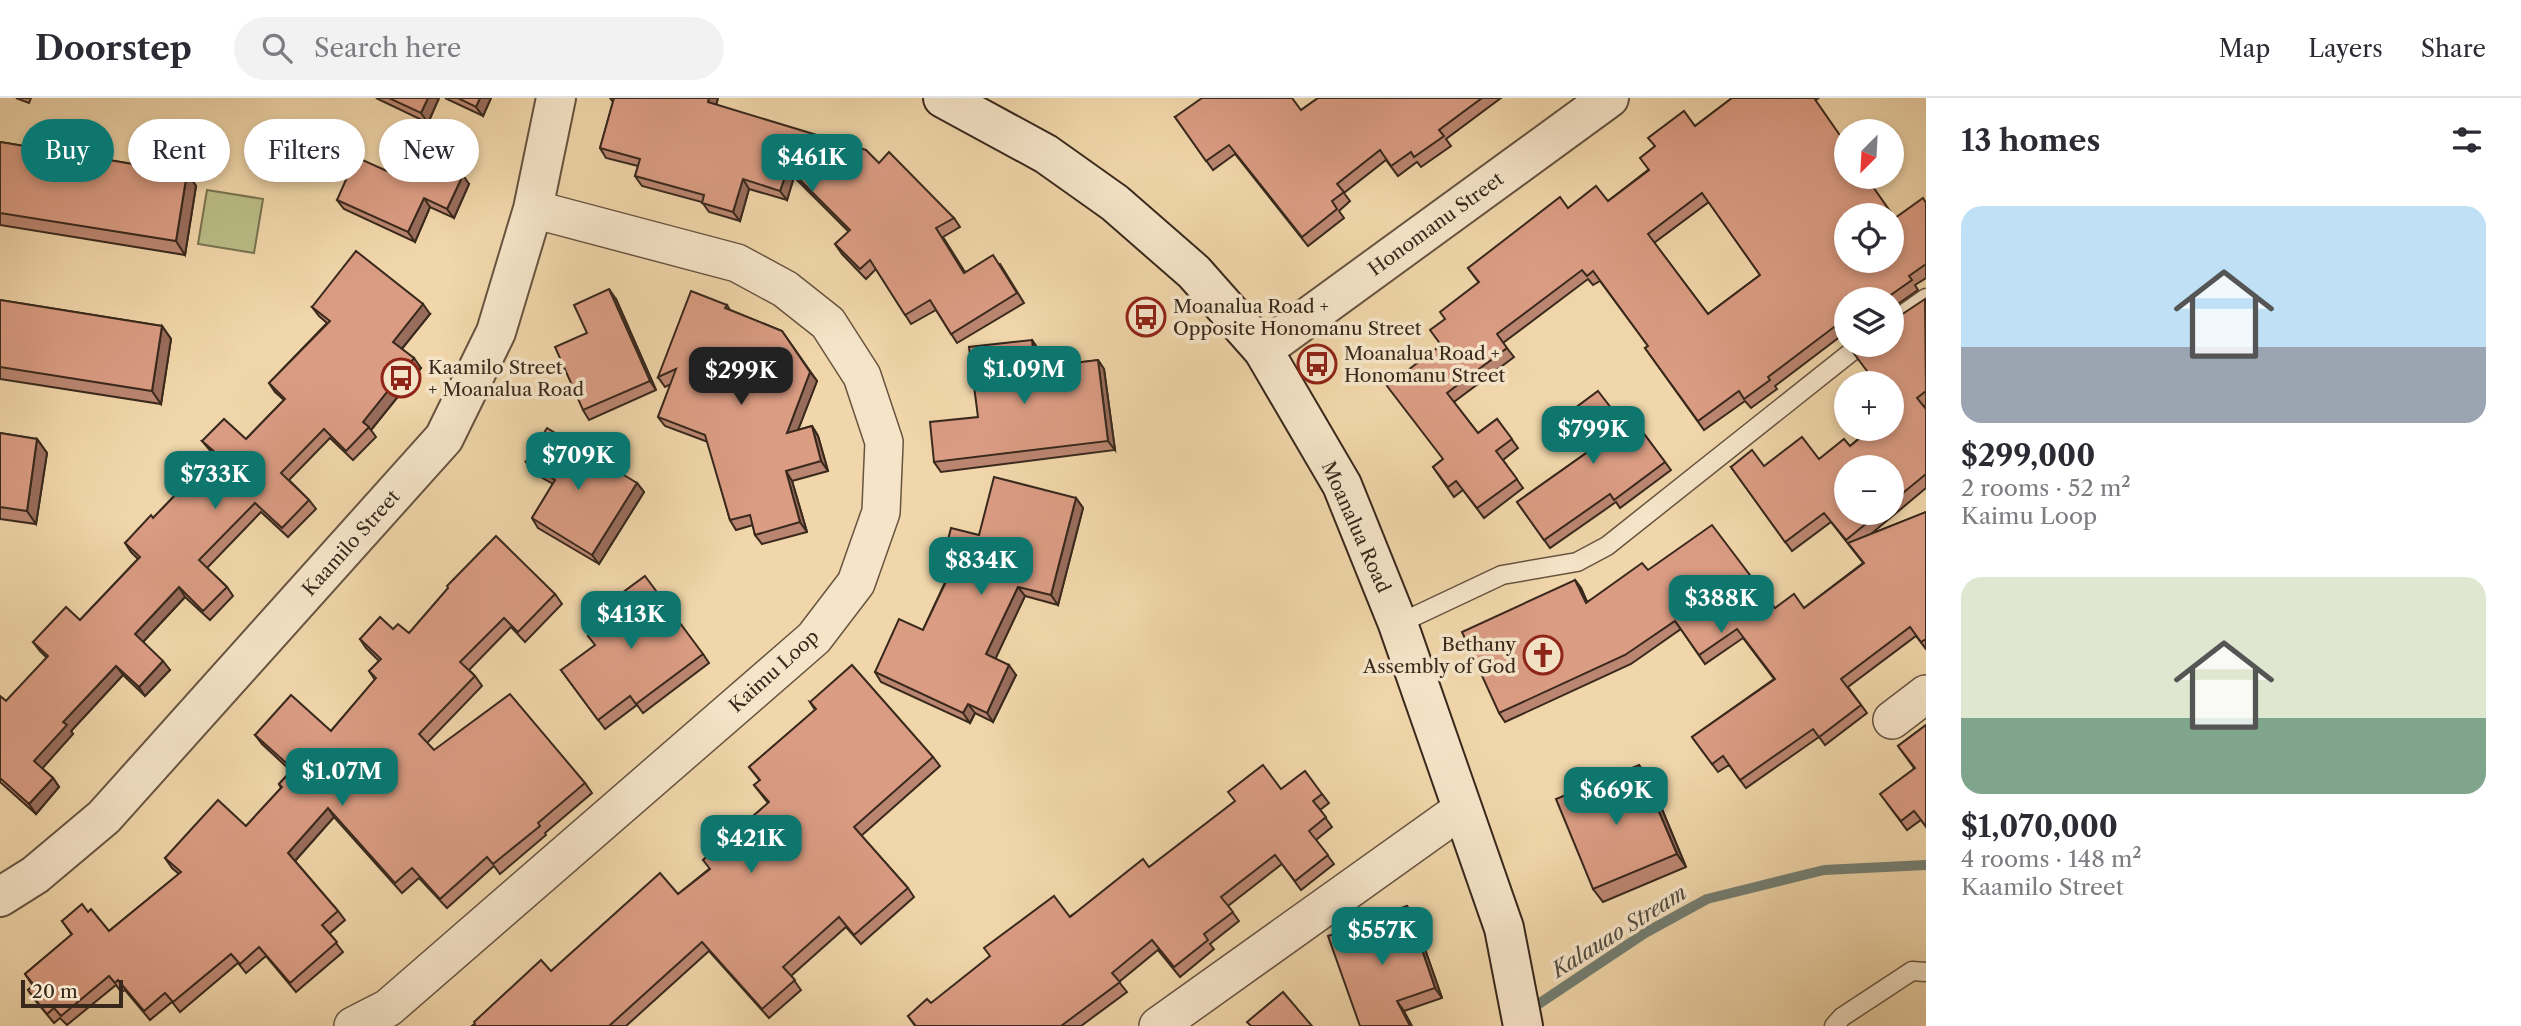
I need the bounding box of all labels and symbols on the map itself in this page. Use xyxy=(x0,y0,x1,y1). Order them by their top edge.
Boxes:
north arrow xyxy=(1834,119,1904,189)
pin: $461K xyxy=(763,134,861,194)
street label: Honomanu Street xyxy=(1364,167,1508,281)
place label: Moanalua Road + Opposite Honomanu Street xyxy=(1173,295,1422,340)
bus stop icon: Moanalua Road + Opposite Honomanu Street xyxy=(1125,296,1167,338)
place label: Moanalua Road + Honomanu Street xyxy=(1344,342,1506,387)
bus stop icon: Moanalua Road + Honomanu Street xyxy=(1296,343,1338,385)
pin: $1.09M xyxy=(967,346,1081,406)
pin: $299K xyxy=(692,348,790,407)
place label: Kaamilo Street + Moanalua Road xyxy=(428,356,584,401)
bus stop icon: Kaamilo Street + Moanalua Road xyxy=(380,357,422,399)
pin: $799K xyxy=(1544,406,1642,466)
pin: $709K xyxy=(529,432,627,492)
pin: $733K xyxy=(166,452,264,511)
street label: Moanalua Road xyxy=(1317,458,1395,597)
street label: Kaamilo Street xyxy=(297,485,405,601)
pin: $834K xyxy=(932,538,1030,597)
pin: $388K xyxy=(1672,575,1770,635)
pin: $413K xyxy=(582,592,680,651)
street label: Kaimu Loop xyxy=(725,625,823,717)
place label: Bethany Assembly of God xyxy=(1362,633,1516,678)
church icon: Bethany Assembly of God xyxy=(1522,634,1564,676)
pin: $1.07M xyxy=(285,748,399,808)
pin: $669K xyxy=(1567,768,1665,827)
pin: $421K xyxy=(702,816,800,875)
water label: Kalauao Stream xyxy=(1545,880,1691,983)
pin: $557K xyxy=(1333,908,1431,967)
scale bar xyxy=(21,977,122,1009)

